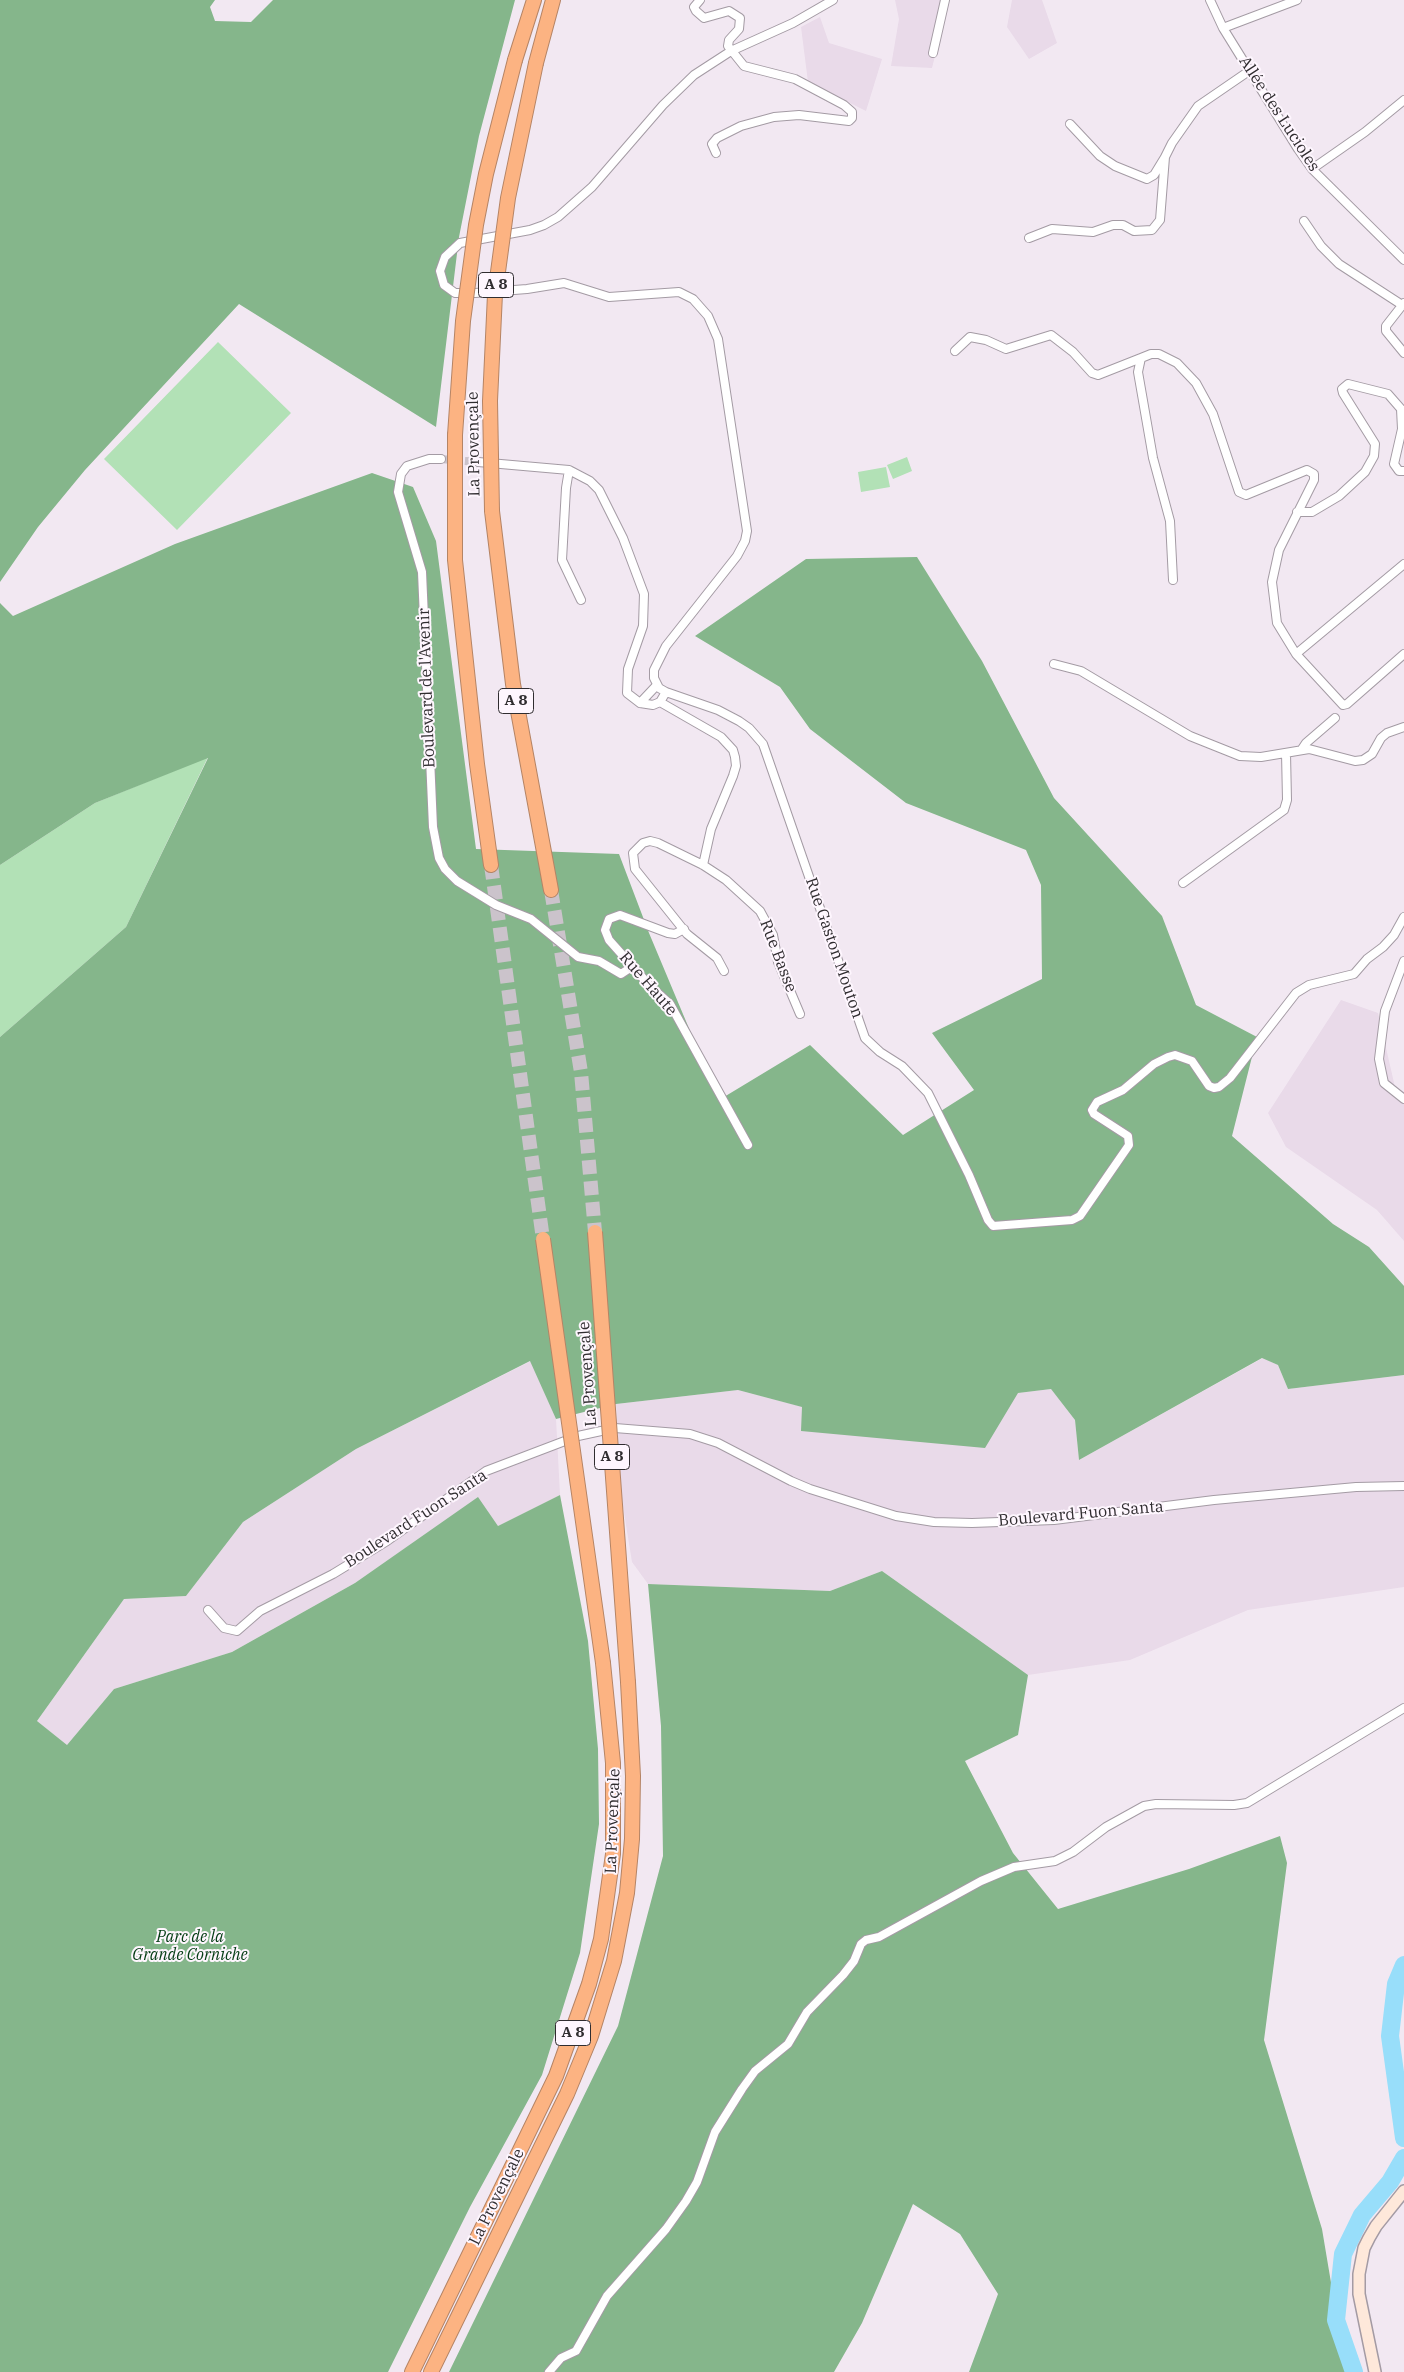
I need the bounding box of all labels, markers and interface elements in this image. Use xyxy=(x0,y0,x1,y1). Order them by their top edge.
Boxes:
street label: Allée des Lucioles xyxy=(1234,53,1324,175)
road number: A 8 xyxy=(478,272,514,298)
street label: La Provençale xyxy=(463,391,485,497)
street label: Boulevard de l'Avenir xyxy=(415,608,439,768)
road number: A 8 xyxy=(498,688,534,714)
street label: Rue Gaston Mouton xyxy=(801,875,867,1021)
street label: Rue Basse xyxy=(755,917,801,995)
street label: Rue Haute xyxy=(615,948,681,1020)
street label: La Provençale xyxy=(575,1321,601,1427)
road number: A 8 xyxy=(594,1444,630,1470)
street label: Boulevard Fuon Santa xyxy=(341,1466,491,1572)
street label: Boulevard Fuon Santa xyxy=(998,1497,1164,1531)
street label: La Provençale xyxy=(602,1768,624,1874)
park label: Parc de la Grande Corniche xyxy=(132,1927,248,1965)
road number: A 8 xyxy=(556,2020,590,2046)
street label: La Provençale xyxy=(465,2145,529,2249)

